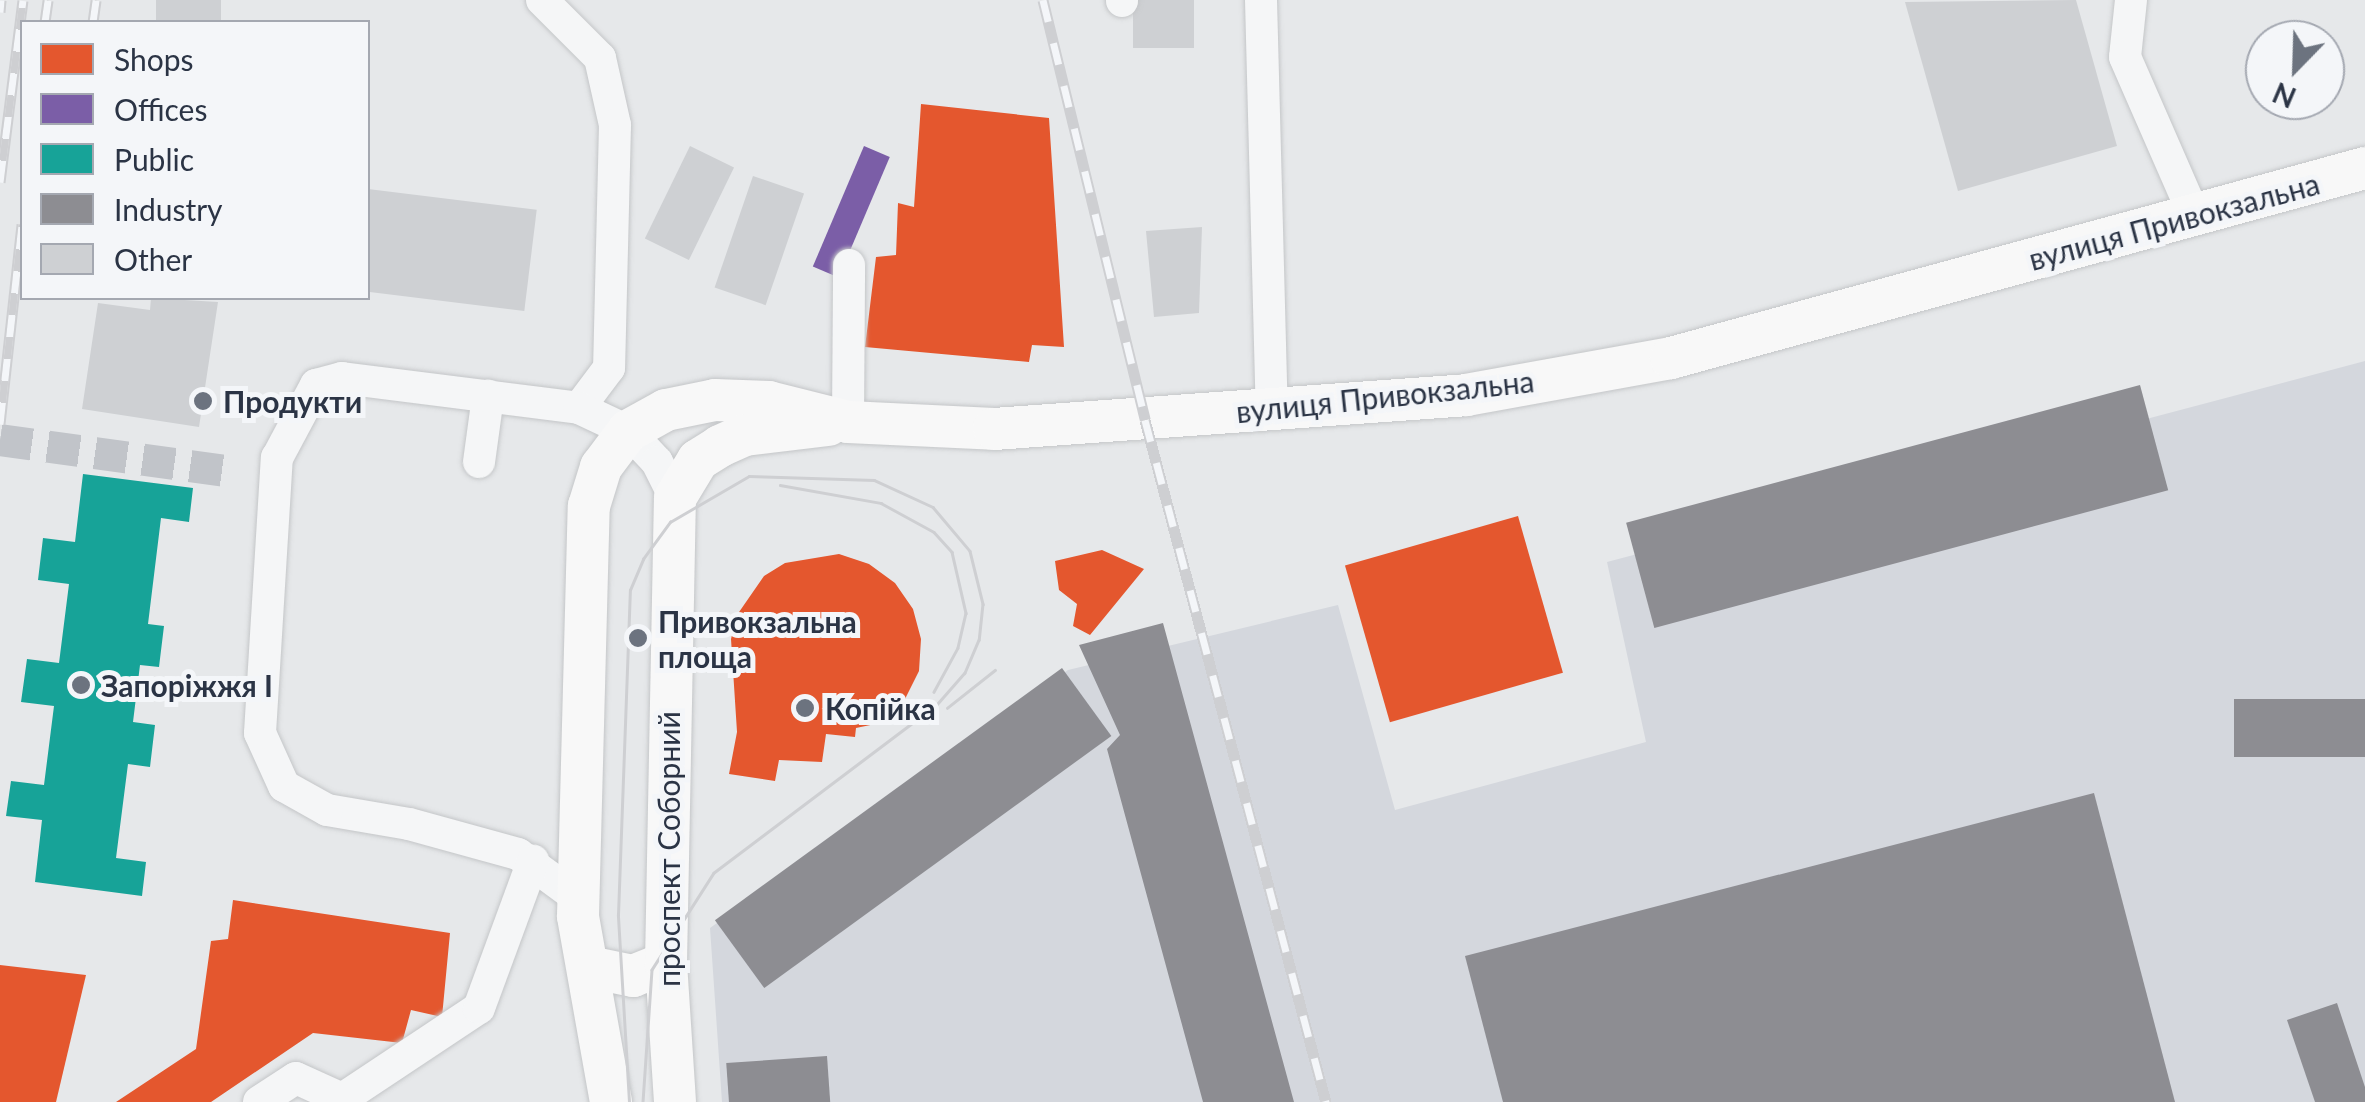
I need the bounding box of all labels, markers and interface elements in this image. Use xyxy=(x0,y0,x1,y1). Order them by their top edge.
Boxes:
legend xyxy=(20,20,370,300)
north arrow xyxy=(2245,20,2345,120)
text: Shops xyxy=(114,41,194,77)
text: N xyxy=(2267,76,2301,116)
text: Offices xyxy=(114,91,207,127)
text: Public xyxy=(114,141,194,177)
street label: вулиця Привокзальна xyxy=(2025,165,2323,277)
text: Industry xyxy=(114,191,223,227)
text: Other xyxy=(114,241,192,277)
street label: вулиця Привокзальна xyxy=(1234,362,1536,430)
place label: Продукти xyxy=(223,383,362,419)
marker: Продукти xyxy=(192,390,214,412)
place label: Привокзальна площа xyxy=(658,603,857,674)
marker: Привокзальна площа xyxy=(627,627,649,649)
place label: Запорiжжя I xyxy=(101,667,273,703)
marker: Запорiжжя I xyxy=(70,674,92,696)
place label: Копійка xyxy=(825,690,936,726)
marker: Копійка xyxy=(794,697,816,719)
street label: проспект Соборний xyxy=(650,711,686,987)

